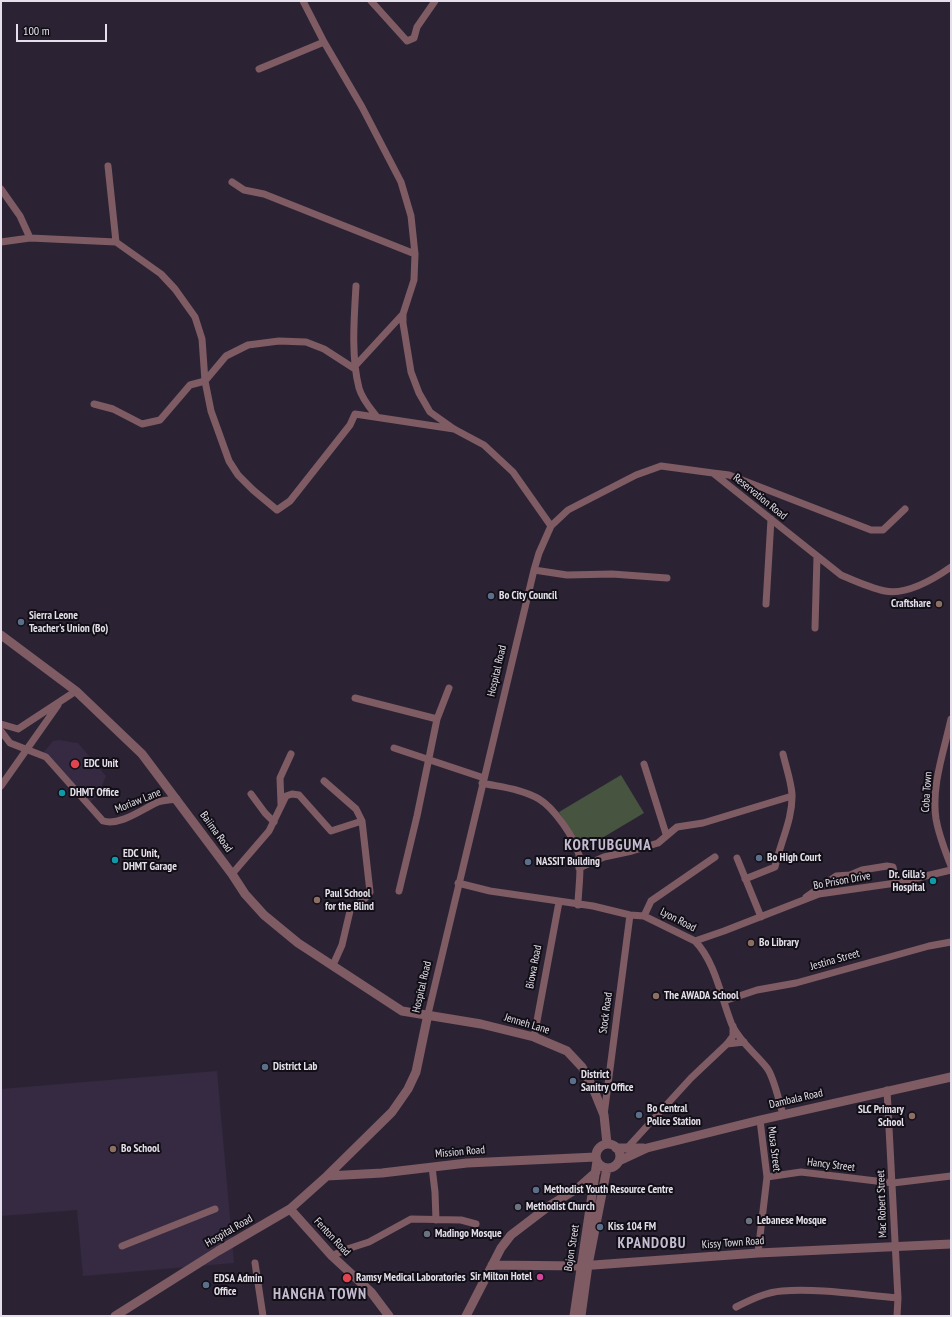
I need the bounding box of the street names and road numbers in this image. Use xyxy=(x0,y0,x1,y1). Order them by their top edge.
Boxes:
street label: Reservation Road xyxy=(730,471,790,523)
street label: Hospital Road xyxy=(485,644,509,698)
street label: Coba Town xyxy=(919,771,935,813)
street label: Moriaw Lane xyxy=(113,786,163,816)
street label: Baiima Road xyxy=(197,809,235,855)
street label: Bo Prison Drive xyxy=(812,869,872,893)
street label: Lyon Road xyxy=(658,905,698,935)
street label: Biowa Road xyxy=(523,944,545,990)
street label: Jestina Street xyxy=(809,947,861,973)
street label: Hospital Road xyxy=(410,960,434,1014)
street label: Stock Road xyxy=(597,991,615,1035)
street label: Jenneh Lane xyxy=(503,1011,551,1037)
street label: Dambala Road xyxy=(768,1086,824,1112)
street label: Musa Street xyxy=(765,1126,783,1172)
street label: Mission Road xyxy=(435,1143,485,1161)
street label: Hancy Street xyxy=(806,1156,856,1174)
street label: Mac Robert Street xyxy=(874,1170,890,1238)
street label: Hospital Road xyxy=(203,1212,255,1250)
street label: Fenton Road xyxy=(311,1215,353,1259)
street label: Bojon Street xyxy=(562,1224,582,1272)
street label: Kissy Town Road xyxy=(701,1234,765,1252)

